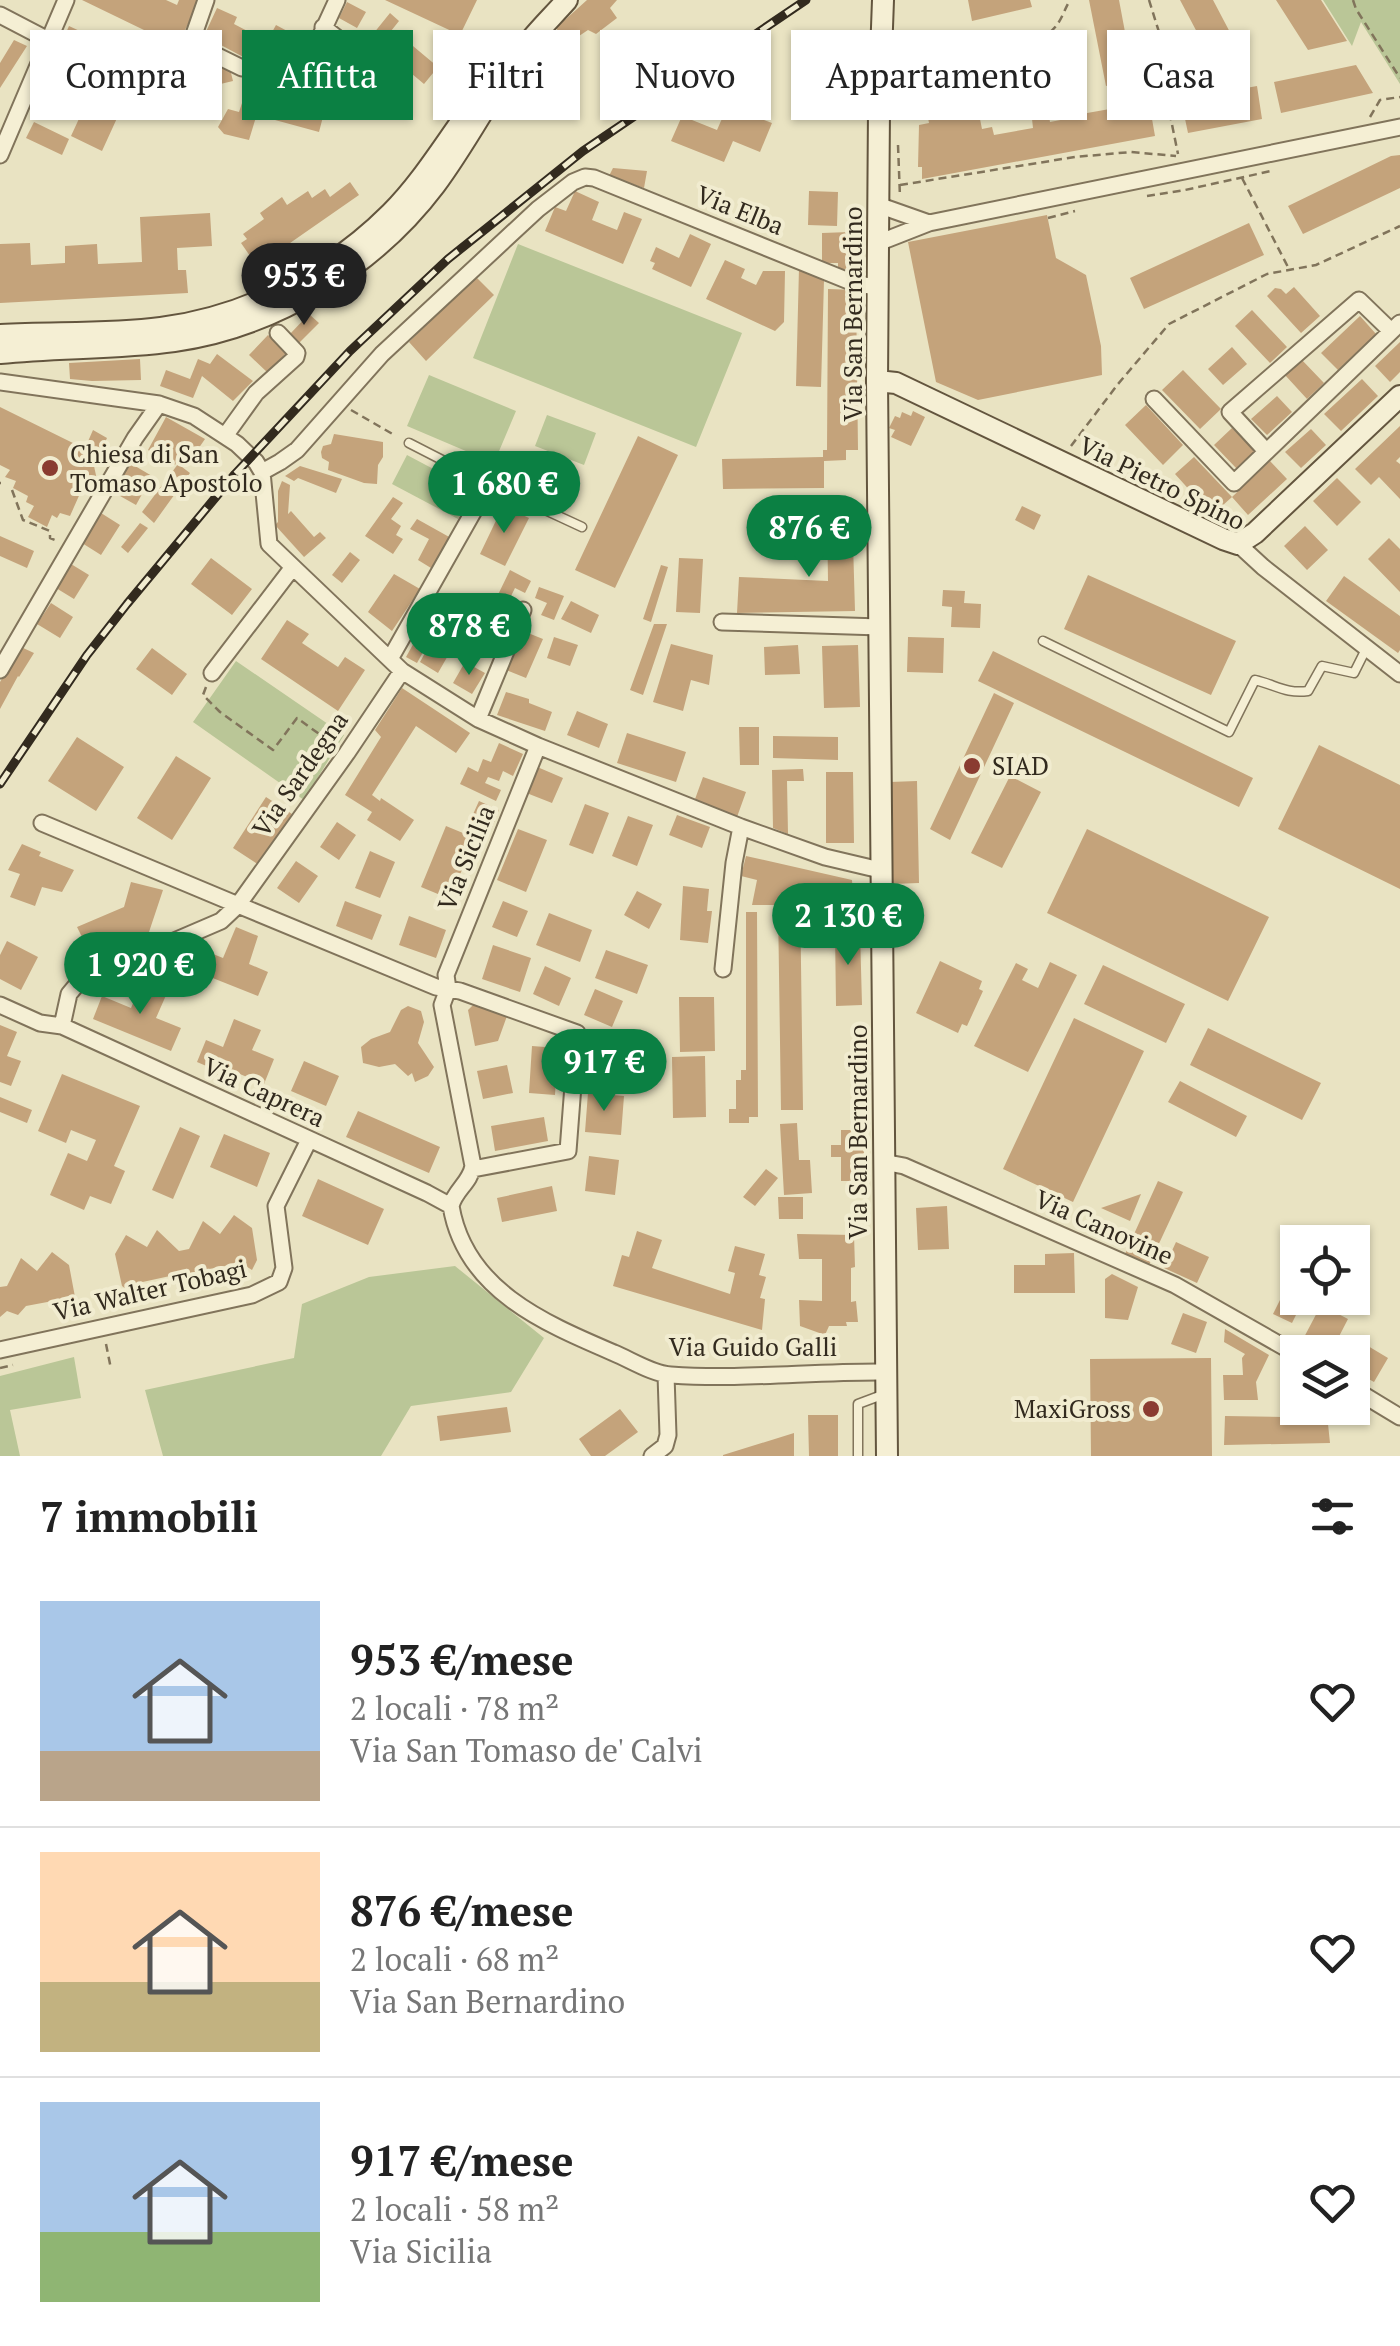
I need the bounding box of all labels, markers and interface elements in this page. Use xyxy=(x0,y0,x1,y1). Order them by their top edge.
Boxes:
chip: Compra xyxy=(30,30,222,120)
chip: Affitta xyxy=(242,30,413,120)
chip: Filtri xyxy=(433,30,580,120)
chip: Nuovo xyxy=(600,30,771,120)
chip: Appartamento xyxy=(791,30,1087,120)
chip: Casa xyxy=(1107,30,1250,120)
street label: Via Elba xyxy=(692,177,789,242)
street label: Via San Bernardino xyxy=(836,207,869,421)
pin: 953 € xyxy=(234,243,374,328)
text: 953 € xyxy=(264,254,344,296)
street label: Via Pietro Spino xyxy=(1074,428,1251,537)
place label: Chiesa di San Tomaso Apostolo xyxy=(70,437,263,499)
pin: 1 680 € xyxy=(412,451,596,536)
marker: Chiesa di San Tomaso Apostolo xyxy=(39,457,61,479)
text: 1 680 € xyxy=(450,462,558,504)
pin: 876 € xyxy=(739,495,879,580)
text: 876 € xyxy=(769,506,849,548)
pin: 878 € xyxy=(399,593,539,678)
text: 878 € xyxy=(429,604,509,646)
street label: Via Sardegna xyxy=(244,704,355,843)
place label: SIAD xyxy=(992,749,1049,782)
marker: SIAD xyxy=(961,755,983,777)
street label: Via Sicilia xyxy=(429,800,502,916)
pin: 2 130 € xyxy=(756,883,940,968)
text: 2 130 € xyxy=(794,894,902,936)
pin: 1 920 € xyxy=(48,932,232,1017)
text: 1 920 € xyxy=(86,943,194,985)
street label: Via San Bernardino xyxy=(841,1025,874,1239)
pin: 917 € xyxy=(534,1029,674,1114)
text: 917 € xyxy=(564,1040,644,1082)
street label: Via Caprera xyxy=(198,1049,331,1134)
street label: Via Canovine xyxy=(1030,1181,1178,1272)
map controls xyxy=(1280,1225,1370,1425)
button: locate xyxy=(1280,1225,1370,1315)
street label: Via Walter Tobagi xyxy=(50,1251,250,1328)
street label: Via Guido Galli xyxy=(669,1330,837,1363)
button: layers xyxy=(1280,1335,1370,1425)
place label: MaxiGross xyxy=(1014,1392,1131,1425)
marker: MaxiGross xyxy=(1140,1398,1162,1420)
text: 7 immobili xyxy=(40,1488,258,1544)
icon: filters xyxy=(1305,1489,1360,1544)
text: 953 €/mese xyxy=(350,1631,574,1687)
icon: home xyxy=(120,1641,240,1761)
icon: heart xyxy=(1305,1674,1360,1729)
text: 2 locali · 78 m² xyxy=(350,1687,559,1729)
text: Via San Tomaso de' Calvi xyxy=(350,1729,703,1771)
text: 876 €/mese xyxy=(350,1882,574,1938)
icon: home xyxy=(120,1892,240,2012)
icon: heart xyxy=(1305,1925,1360,1980)
text: 2 locali · 68 m² xyxy=(350,1938,559,1980)
text: Via San Bernardino xyxy=(350,1980,625,2022)
text: 917 €/mese xyxy=(350,2132,574,2188)
icon: home xyxy=(120,2142,240,2262)
icon: heart xyxy=(1305,2175,1360,2230)
text: 2 locali · 58 m² xyxy=(350,2188,559,2230)
text: Via Sicilia xyxy=(350,2230,492,2272)

